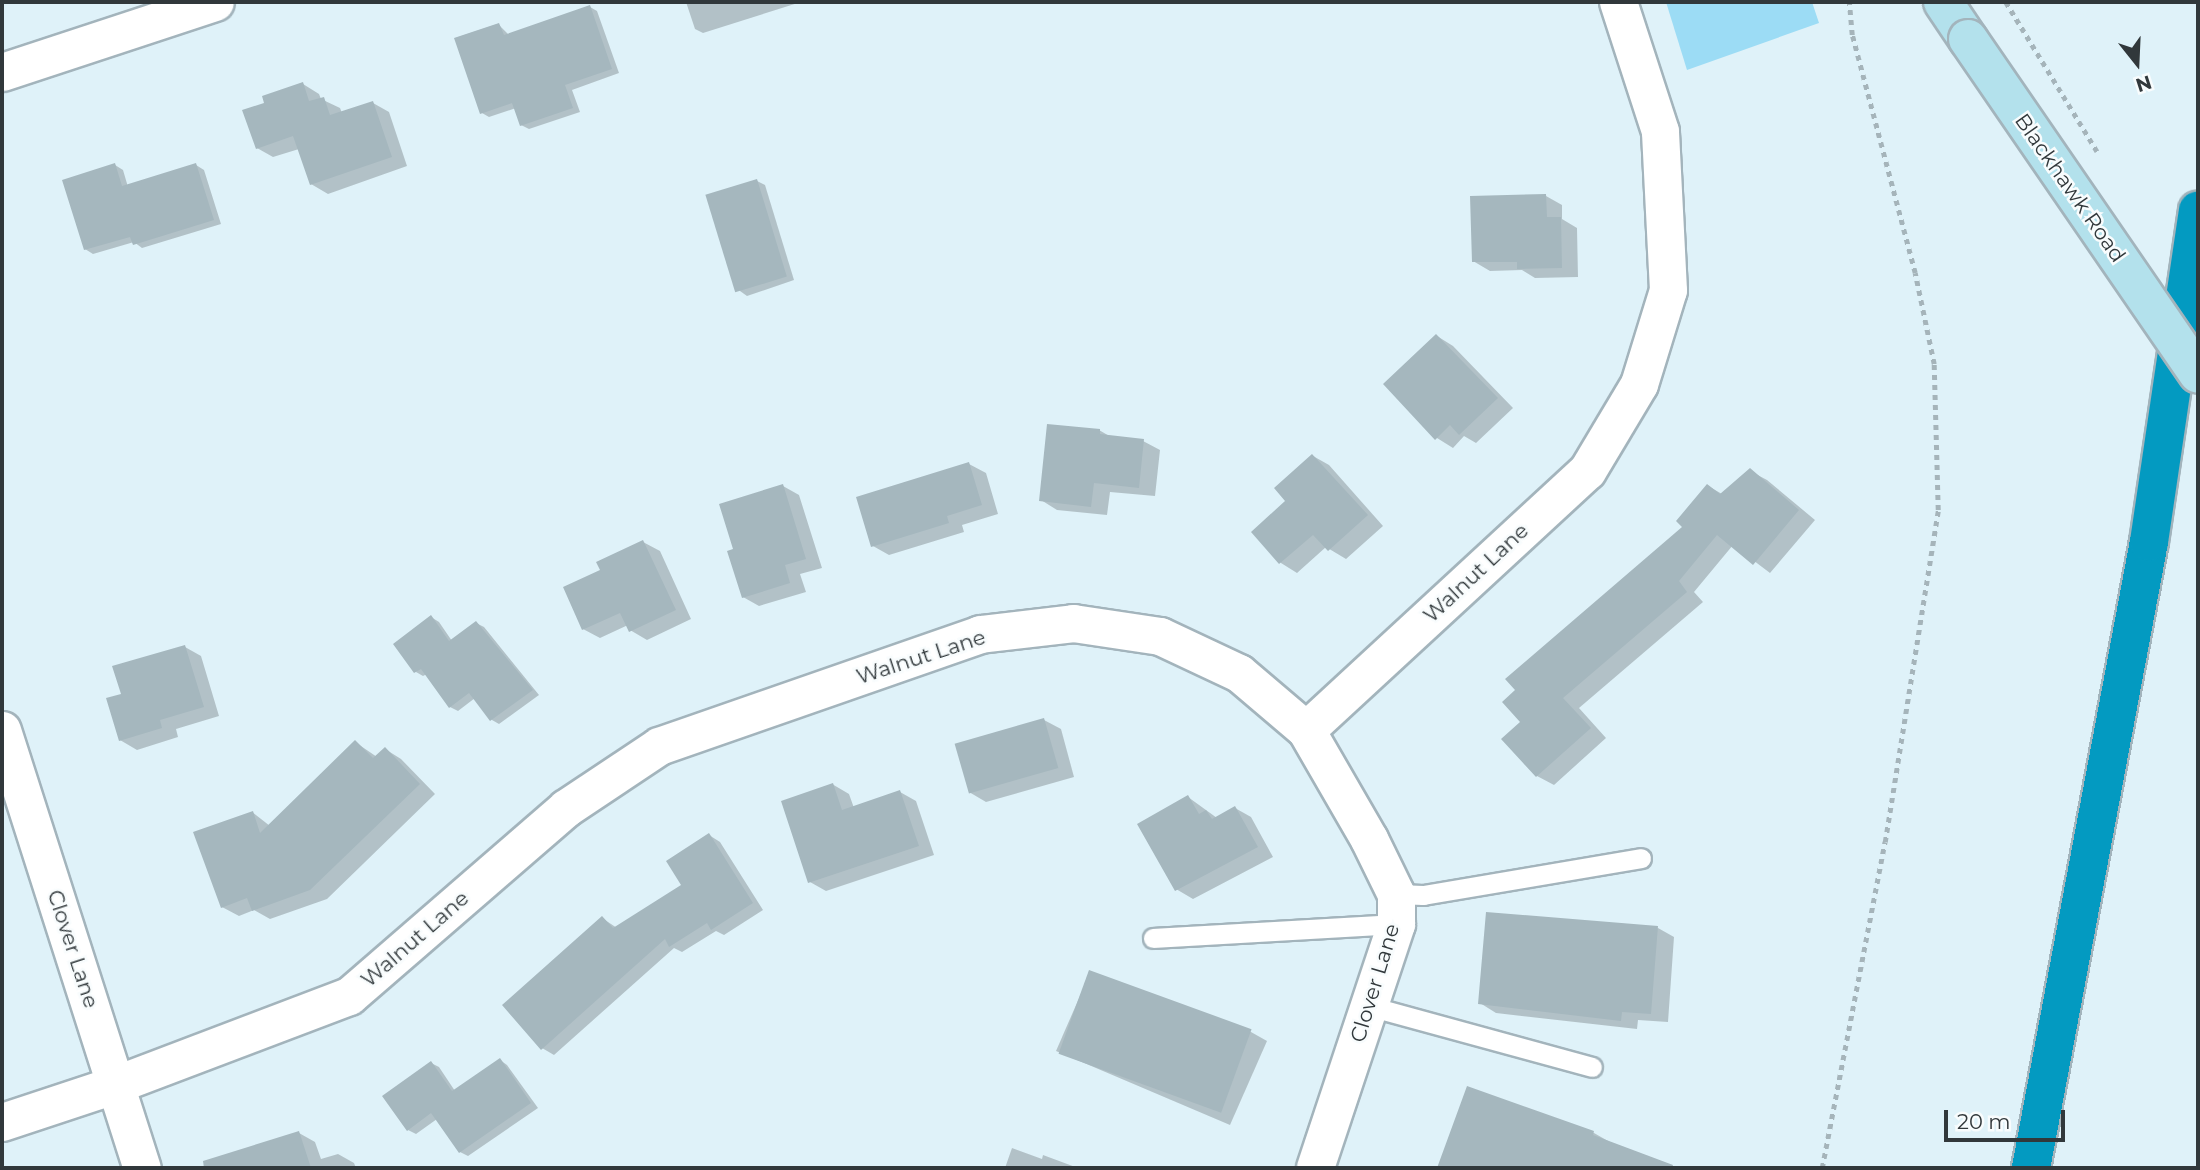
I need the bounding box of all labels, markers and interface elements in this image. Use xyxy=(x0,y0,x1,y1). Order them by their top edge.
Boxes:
north arrow xyxy=(2102,28,2172,98)
text: N xyxy=(2133,70,2155,97)
street label: Blackhawk Road xyxy=(2009,109,2131,267)
street label: Walnut Lane xyxy=(1418,518,1534,628)
street label: Walnut Lane xyxy=(853,624,989,690)
street label: Walnut Lane xyxy=(356,885,474,993)
street label: Clover Lane xyxy=(42,887,104,1011)
street label: Clover Lane xyxy=(1345,921,1405,1045)
scale bar xyxy=(1948,1096,2069,1140)
text: 20 m xyxy=(1957,1109,2011,1134)

